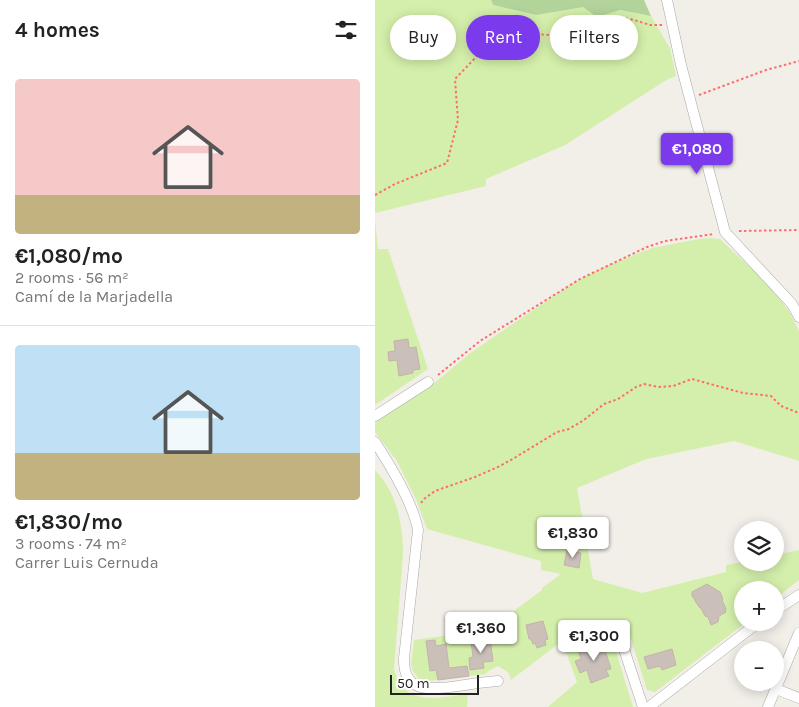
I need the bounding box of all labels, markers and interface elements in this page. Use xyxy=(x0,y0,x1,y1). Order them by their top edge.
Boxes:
chip: Buy xyxy=(390,15,456,60)
chip: Rent xyxy=(466,15,540,60)
chip: Filters xyxy=(550,15,638,60)
icon: filters xyxy=(332,16,360,44)
text: 4 homes xyxy=(15,18,100,42)
icon: home xyxy=(143,112,233,202)
pin: €1,080 xyxy=(656,132,738,175)
text: €1,080 xyxy=(672,139,722,158)
text: €1,080/mo xyxy=(15,244,123,268)
text: 2 rooms · 56 m² xyxy=(15,268,129,287)
text: Camí de la Marjadella xyxy=(15,287,173,306)
icon: home xyxy=(143,377,233,467)
text: €1,830/mo xyxy=(15,510,123,534)
pin: €1,830 xyxy=(532,516,614,559)
map controls xyxy=(734,521,784,691)
button: layers xyxy=(734,521,784,571)
text: €1,830 xyxy=(548,523,598,542)
text: 3 rooms · 74 m² xyxy=(15,534,127,553)
text: Carrer Luis Cernuda xyxy=(15,553,159,572)
button: + xyxy=(734,581,784,631)
pin: €1,360 xyxy=(440,612,522,654)
text: €1,360 xyxy=(456,618,506,637)
pin: €1,300 xyxy=(553,620,635,662)
text: €1,300 xyxy=(569,626,619,645)
button: − xyxy=(734,641,784,691)
scale bar xyxy=(390,672,479,695)
text: 50 m xyxy=(397,675,430,692)

